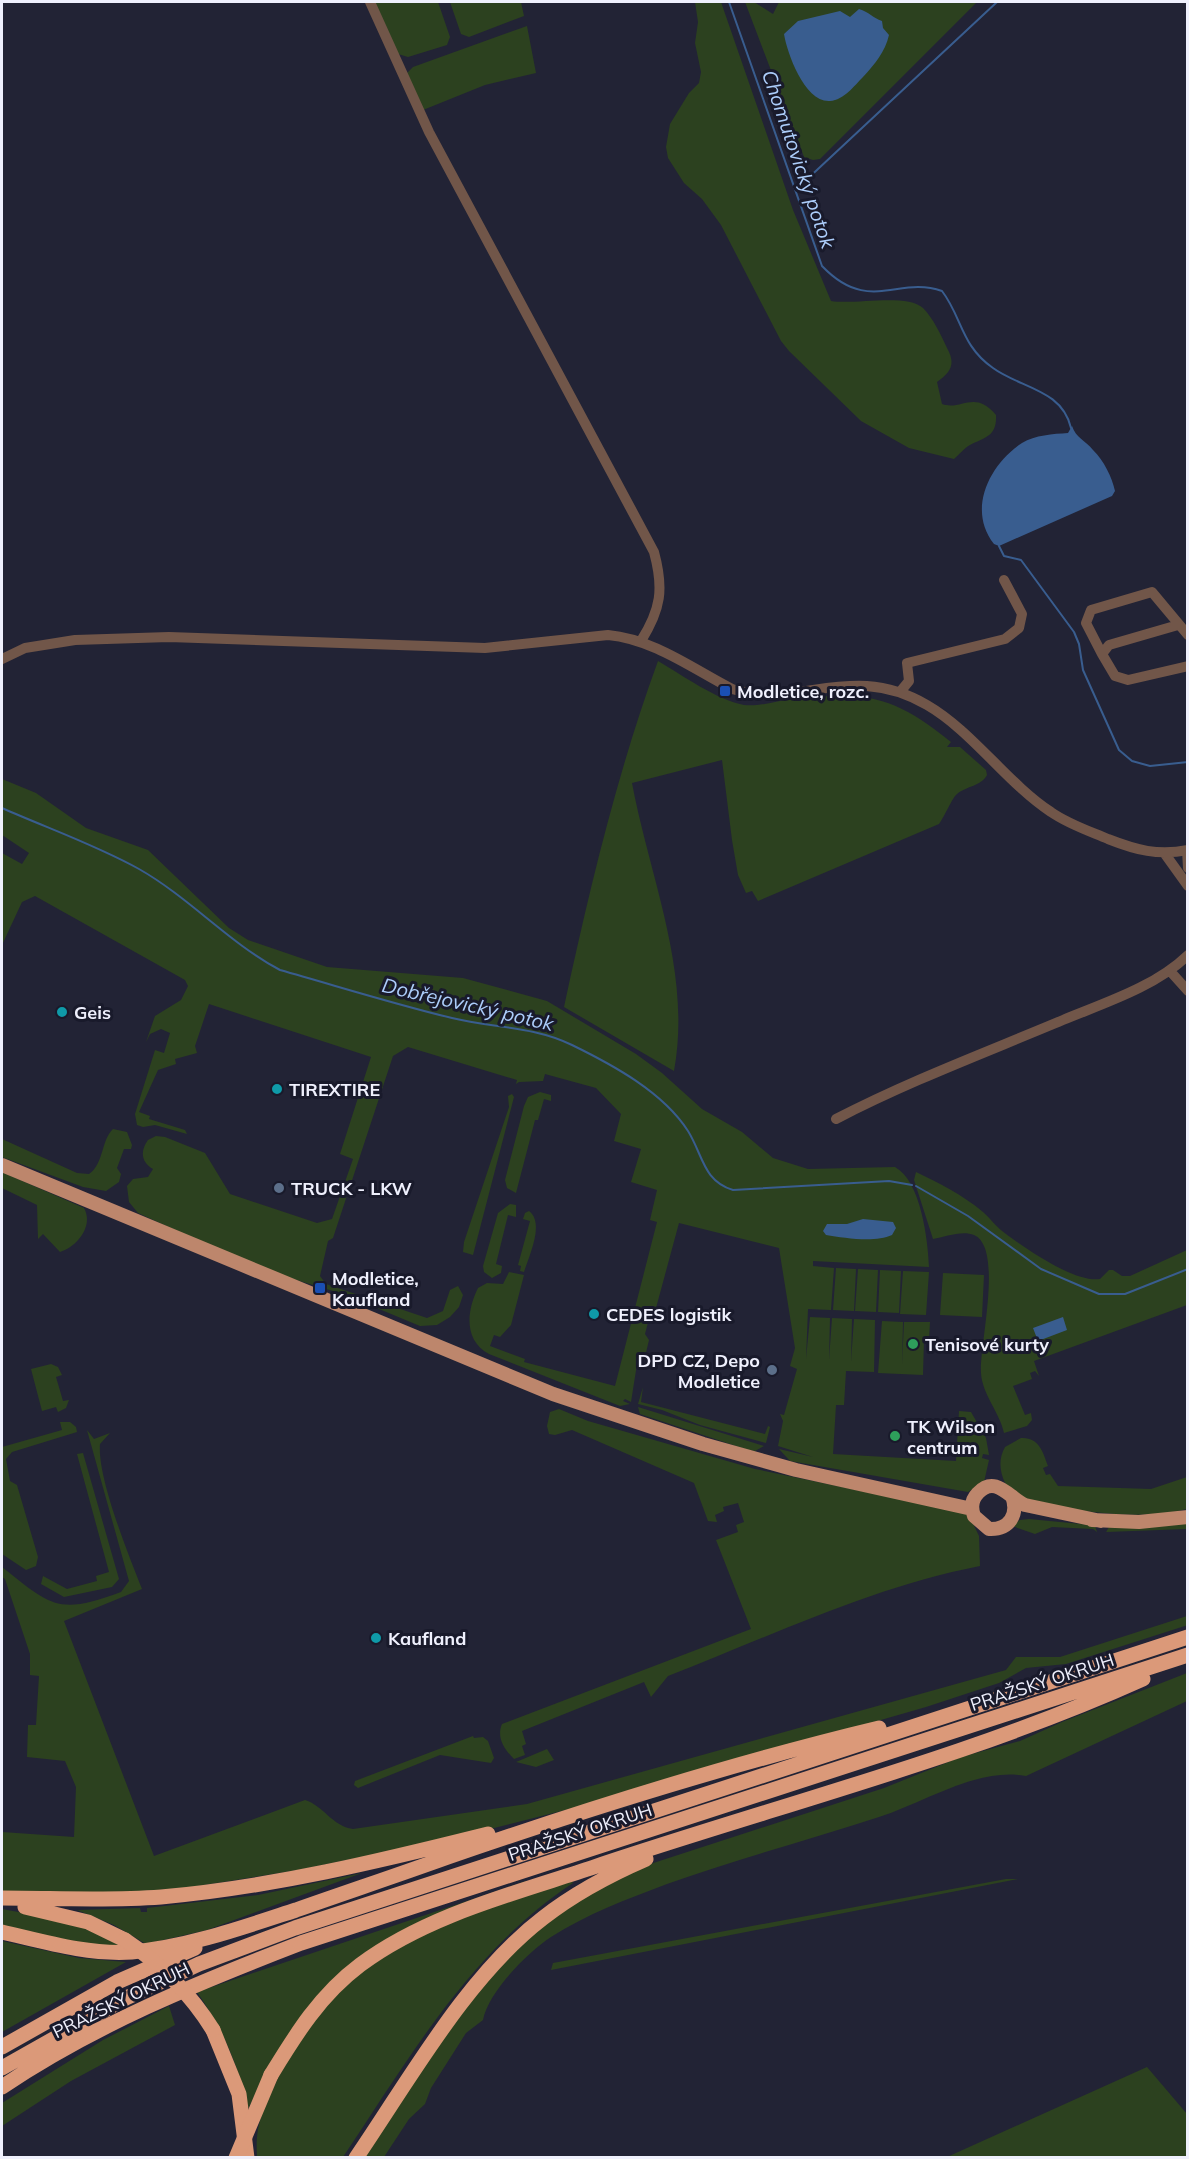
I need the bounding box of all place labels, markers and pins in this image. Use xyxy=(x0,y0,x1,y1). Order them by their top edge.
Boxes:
place label: Modletice, rozc. xyxy=(737,680,869,703)
marker: Modletice, rozc. xyxy=(718,684,732,698)
place label: Geis xyxy=(74,1001,111,1024)
marker: Geis xyxy=(55,1005,69,1019)
place label: TIREXTIRE xyxy=(289,1078,380,1101)
marker: TIREXTIRE xyxy=(270,1082,284,1096)
place label: TRUCK - LKW xyxy=(291,1177,412,1200)
marker: TRUCK - LKW xyxy=(272,1181,286,1195)
place label: Modletice, Kaufland xyxy=(332,1267,419,1311)
marker: Modletice, Kaufland xyxy=(313,1281,327,1295)
place label: CEDES logistik xyxy=(606,1303,733,1326)
marker: CEDES logistik xyxy=(587,1307,601,1321)
place label: Tenisové kurty xyxy=(925,1333,1049,1356)
marker: Tenisové kurty xyxy=(906,1337,920,1351)
place label: DPD CZ, Depo Modletice xyxy=(638,1349,760,1393)
marker: DPD CZ, Depo Modletice xyxy=(765,1363,779,1377)
place label: TK Wilson centrum xyxy=(907,1415,995,1459)
marker: TK Wilson centrum xyxy=(888,1429,902,1443)
place label: Kaufland xyxy=(388,1627,466,1650)
marker: Kaufland xyxy=(369,1631,383,1645)

